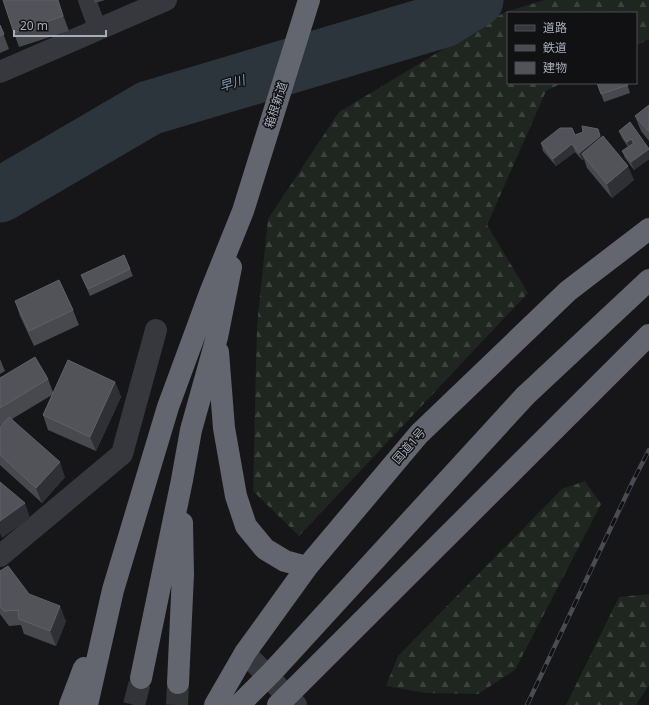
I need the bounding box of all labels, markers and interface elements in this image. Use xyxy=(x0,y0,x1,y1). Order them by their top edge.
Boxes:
scale bar xyxy=(14,12,106,38)
legend xyxy=(507,12,637,84)
text: 20 m xyxy=(20,17,48,34)
text: 道路 xyxy=(543,19,567,36)
text: 鉄道 xyxy=(543,39,567,56)
text: 建物 xyxy=(543,59,567,76)
water label: 早川 xyxy=(217,70,249,95)
street label: 箱根新道 xyxy=(260,79,291,130)
street label: 国道1号 xyxy=(388,424,429,467)

